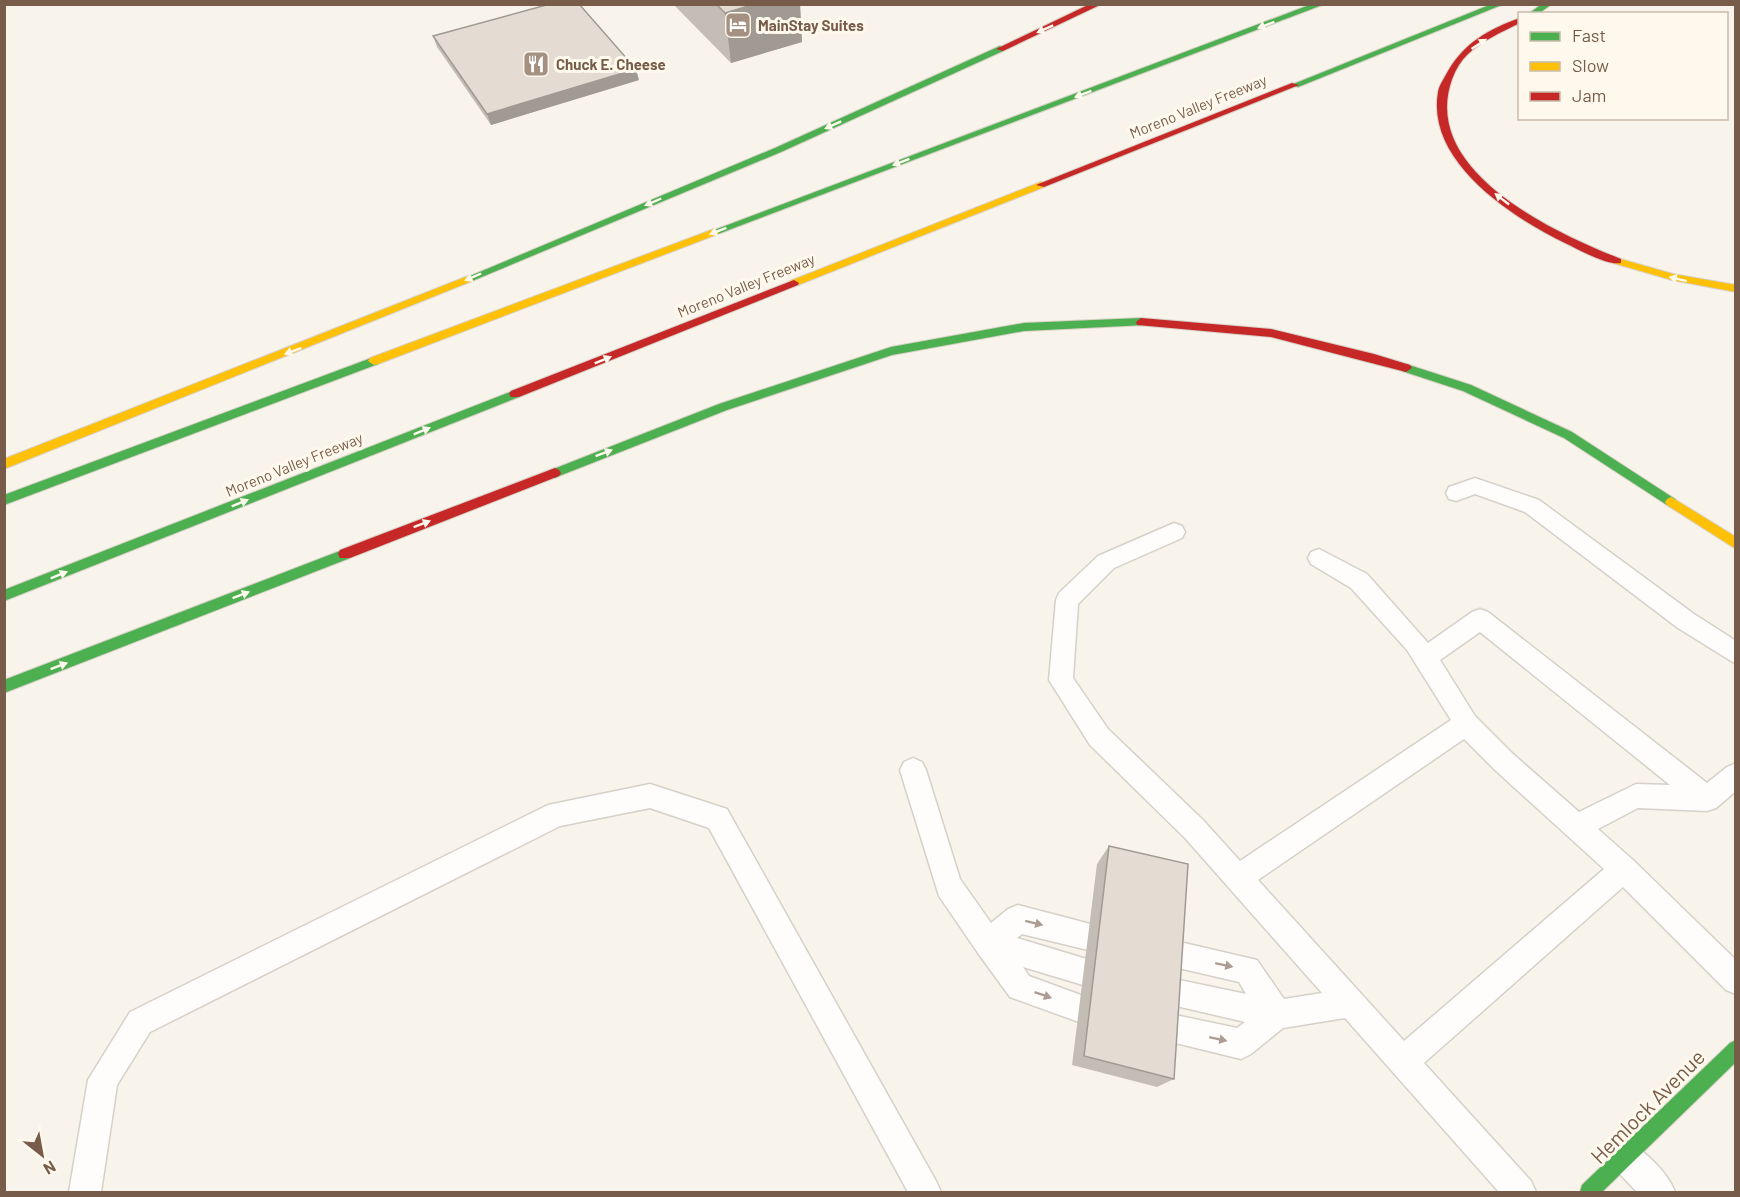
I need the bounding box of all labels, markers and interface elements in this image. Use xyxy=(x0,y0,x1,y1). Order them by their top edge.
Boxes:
hotel icon: MainStay Suites xyxy=(723,10,753,40)
legend xyxy=(1518,12,1728,120)
place label: MainStay Suites xyxy=(758,16,864,34)
one-way arrow xyxy=(1257,21,1275,30)
one-way arrow xyxy=(1036,24,1053,33)
text: Fast xyxy=(1572,24,1606,46)
one-way arrow xyxy=(1471,38,1487,49)
restaurant icon: Chuck E. Cheese xyxy=(521,49,551,79)
text: Slow xyxy=(1572,54,1609,76)
place label: Chuck E. Cheese xyxy=(556,55,666,73)
street label: Moreno Valley Freeway xyxy=(1127,70,1269,142)
text: Jam xyxy=(1572,84,1606,106)
one-way arrow xyxy=(1074,89,1092,99)
one-way arrow xyxy=(824,121,841,130)
one-way arrow xyxy=(892,158,910,168)
one-way arrow xyxy=(1494,193,1510,206)
one-way arrow xyxy=(644,197,662,207)
one-way arrow xyxy=(709,226,727,236)
street label: Moreno Valley Freeway xyxy=(675,249,817,321)
one-way arrow xyxy=(464,272,482,282)
one-way arrow xyxy=(1669,274,1687,284)
one-way arrow xyxy=(284,347,302,356)
one-way arrow xyxy=(594,355,612,364)
one-way arrow xyxy=(413,426,431,436)
street label: Moreno Valley Freeway xyxy=(223,428,365,500)
one-way arrow xyxy=(595,448,613,457)
one-way arrow xyxy=(231,498,249,507)
one-way arrow xyxy=(414,519,432,529)
one-way arrow xyxy=(50,570,68,579)
one-way arrow xyxy=(232,590,250,600)
one-way arrow xyxy=(50,660,68,670)
one-way arrow xyxy=(1025,919,1044,929)
one-way arrow xyxy=(1215,961,1233,971)
one-way arrow xyxy=(1034,991,1052,1001)
one-way arrow xyxy=(1209,1035,1228,1044)
street label: Hemlock Avenue xyxy=(1585,1044,1709,1168)
north arrow xyxy=(12,1125,72,1185)
text: N xyxy=(41,1157,59,1179)

